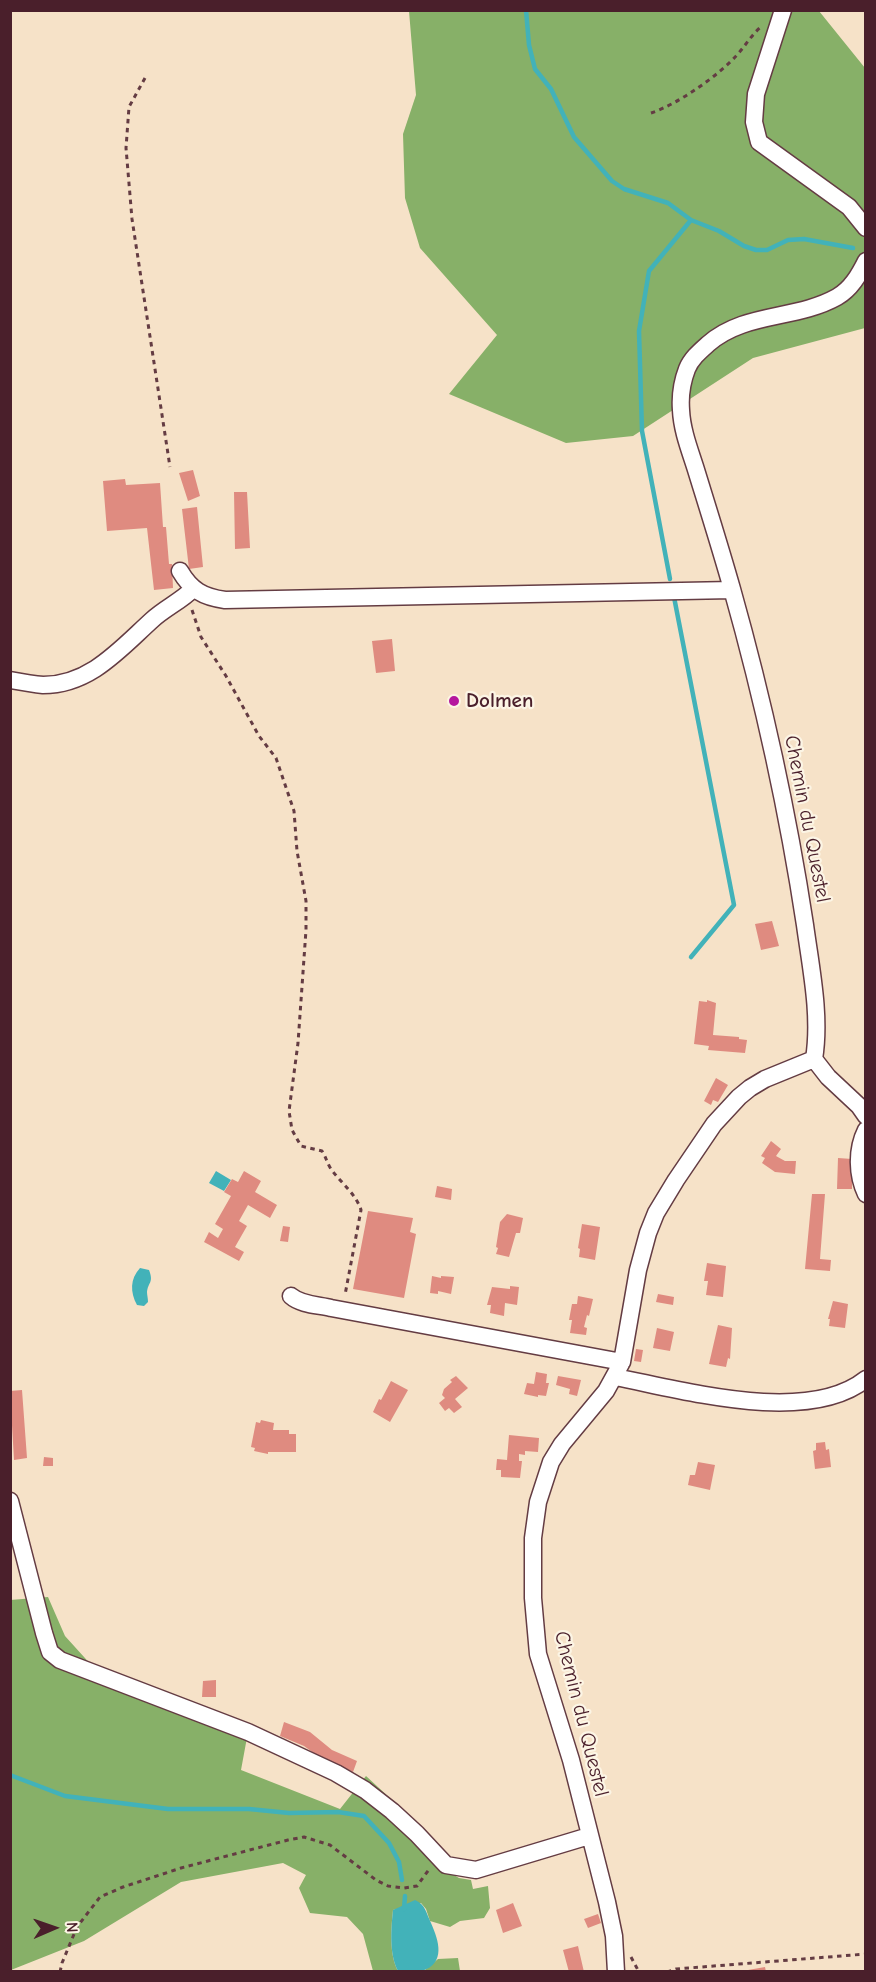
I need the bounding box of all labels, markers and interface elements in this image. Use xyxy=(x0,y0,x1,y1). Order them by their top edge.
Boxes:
place label: Dolmen xyxy=(466,688,533,714)
marker: Dolmen xyxy=(447,694,461,708)
street label: Chemin du Questel xyxy=(778,733,836,905)
street label: Chemin du Questel xyxy=(548,1629,614,1799)
north arrow xyxy=(24,1898,84,1958)
text: N xyxy=(63,1922,81,1933)

